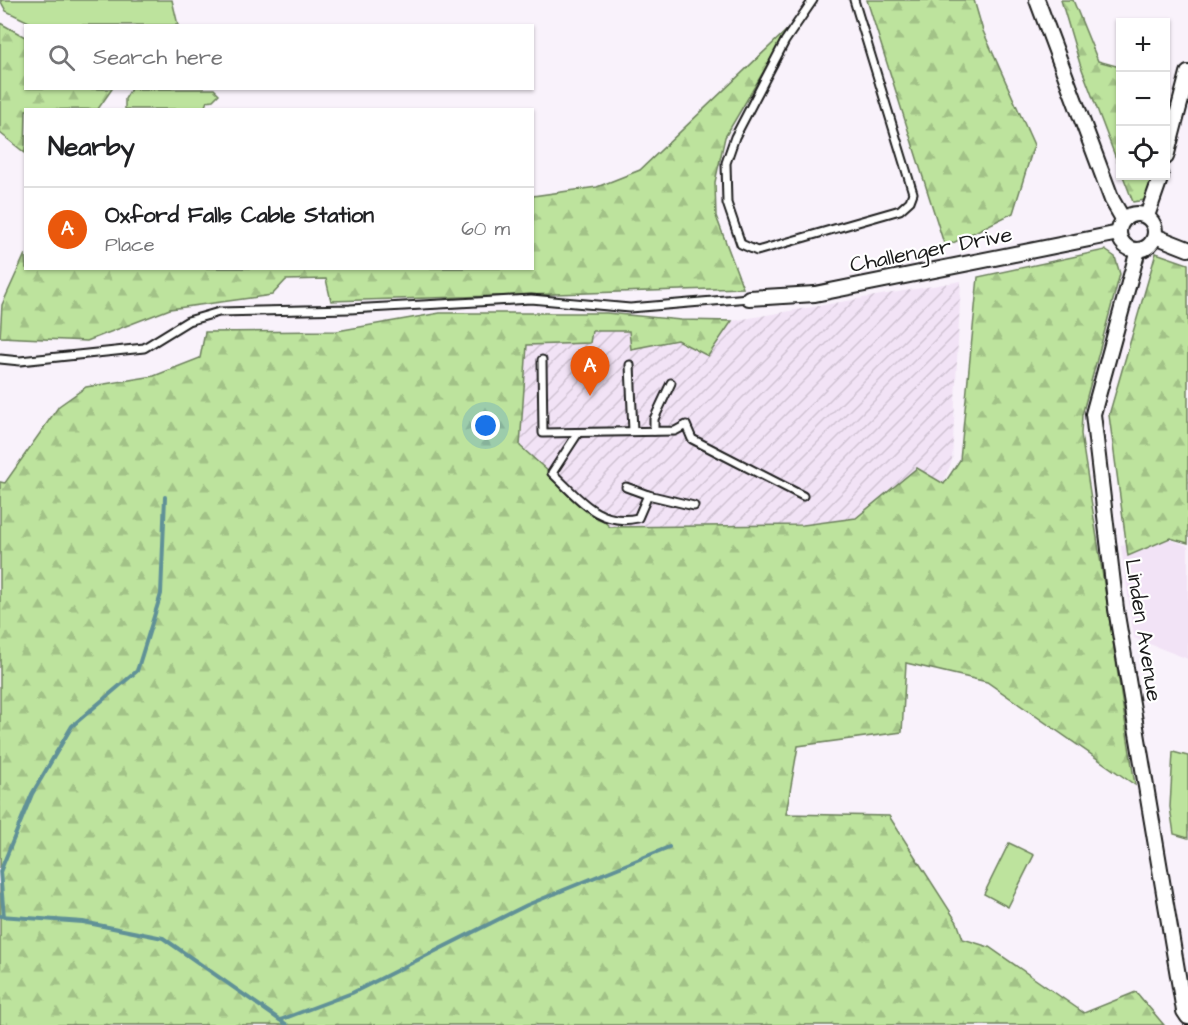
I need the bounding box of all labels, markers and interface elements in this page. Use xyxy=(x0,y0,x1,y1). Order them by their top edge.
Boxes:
map controls xyxy=(1116,18,1170,180)
button: + xyxy=(1116,18,1170,72)
search box xyxy=(24,24,534,90)
icon: search xyxy=(45,41,78,74)
text: Search here xyxy=(93,42,223,73)
button: − xyxy=(1116,72,1170,126)
button: locate xyxy=(1116,126,1170,180)
text: Nearby xyxy=(48,129,135,165)
text: Oxford Falls Cable Station xyxy=(105,200,374,231)
text: A xyxy=(61,215,74,243)
text: 60 m xyxy=(461,215,510,243)
street label: Challenger Drive xyxy=(847,219,1015,282)
text: Place xyxy=(105,231,155,259)
pin: A xyxy=(570,346,610,396)
your location xyxy=(471,411,500,440)
street label: Linden Avenue xyxy=(1116,556,1170,704)

